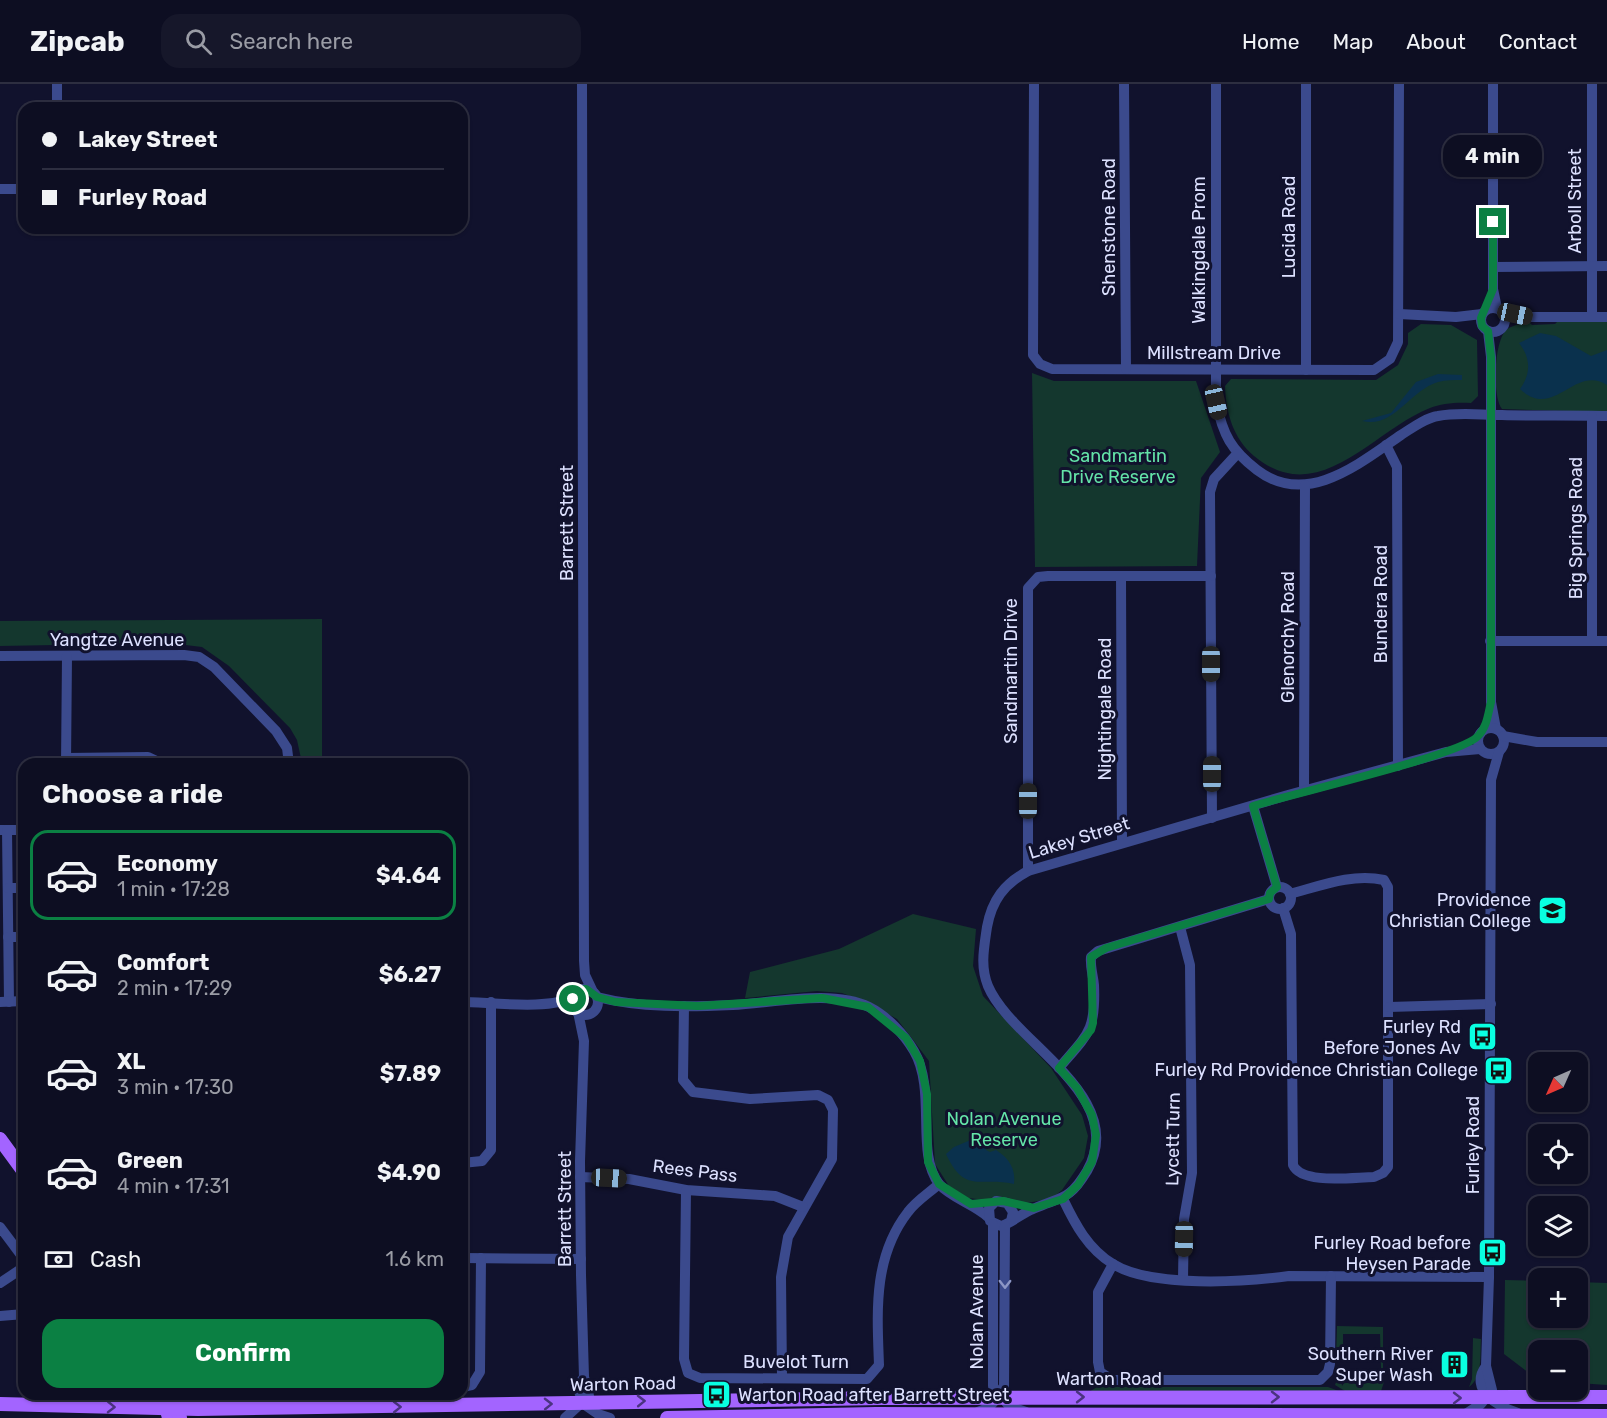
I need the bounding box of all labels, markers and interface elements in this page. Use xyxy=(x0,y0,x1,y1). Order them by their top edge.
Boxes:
search box xyxy=(161,14,581,68)
text: Zipcab xyxy=(30,25,125,58)
icon: search xyxy=(182,25,215,58)
text: Search here xyxy=(230,28,353,55)
text: Home xyxy=(1242,29,1299,54)
text: Map xyxy=(1332,29,1373,54)
text: About xyxy=(1406,29,1466,54)
text: Contact xyxy=(1499,29,1577,54)
text: Lakey Street xyxy=(78,126,217,153)
callout: 4 min xyxy=(1444,135,1543,177)
text: 4 min xyxy=(1465,144,1520,168)
street label: Arboll Street xyxy=(1564,148,1586,254)
street label: Shenstone Road xyxy=(1098,158,1120,296)
street label: Walkingdale Prom xyxy=(1188,176,1210,324)
street label: Lucida Road xyxy=(1278,176,1300,278)
text: Furley Road xyxy=(78,184,207,211)
route end xyxy=(1479,208,1506,235)
car xyxy=(1496,301,1534,327)
street label: Millstream Drive xyxy=(1147,342,1281,364)
car xyxy=(1203,382,1229,422)
park label: Sandmartin Drive Reserve xyxy=(1060,445,1176,488)
street label: Big Springs Road xyxy=(1565,457,1587,599)
street label: Barrett Street xyxy=(556,465,578,581)
street label: Bundera Road xyxy=(1370,545,1392,663)
street label: Glenorchy Road xyxy=(1277,571,1299,703)
street label: Sandmartin Drive xyxy=(1000,598,1022,744)
street label: Yangtze Avenue xyxy=(50,629,184,651)
street label: Nightingale Road xyxy=(1094,638,1116,780)
car xyxy=(1202,646,1220,682)
car xyxy=(1203,756,1221,792)
text: Choose a ride xyxy=(42,778,223,810)
car xyxy=(1019,783,1037,819)
street label: Lakey Street xyxy=(1026,812,1132,864)
icon: car xyxy=(45,848,99,902)
text: Economy xyxy=(117,850,218,877)
text: $4.64 xyxy=(376,862,441,889)
text: 1 min · 17:28 xyxy=(117,877,230,901)
place label: Providence Christian College xyxy=(1389,889,1531,932)
school or university icon: Providence Christian College xyxy=(1536,894,1568,926)
icon: car xyxy=(45,947,99,1001)
text: Comfort xyxy=(117,949,209,976)
text: $6.27 xyxy=(379,961,441,988)
text: 2 min · 17:29 xyxy=(117,976,232,1000)
route start xyxy=(559,985,586,1012)
place label: Furley Rd Before Jones Av xyxy=(1323,1016,1461,1059)
bus stop icon: Furley Rd Before Jones Av xyxy=(1466,1021,1498,1053)
icon: car xyxy=(45,1046,99,1100)
text: XL xyxy=(117,1048,145,1075)
north arrow xyxy=(1528,1052,1588,1112)
map controls xyxy=(1528,1052,1588,1400)
bus stop icon: Furley Rd Providence Christian College xyxy=(1483,1054,1515,1086)
place label: Furley Rd Providence Christian College xyxy=(1155,1059,1478,1081)
text: $7.89 xyxy=(380,1060,441,1087)
text: 3 min · 17:30 xyxy=(117,1075,234,1099)
street label: Lycett Turn xyxy=(1161,1092,1185,1186)
street label: Furley Road xyxy=(1462,1096,1484,1194)
park label: Nolan Avenue Reserve xyxy=(946,1108,1062,1151)
button: locate xyxy=(1528,1124,1588,1184)
icon: car xyxy=(45,1145,99,1199)
text: Green xyxy=(117,1147,183,1174)
street label: Barrett Street xyxy=(554,1151,576,1267)
street label: Rees Pass xyxy=(651,1155,739,1187)
text: $4.90 xyxy=(377,1159,441,1186)
car xyxy=(591,1168,627,1188)
text: 4 min · 17:31 xyxy=(117,1174,230,1198)
button: layers xyxy=(1528,1196,1588,1256)
car xyxy=(1175,1221,1193,1257)
place label: Furley Road before Heysen Parade xyxy=(1313,1232,1471,1275)
bus stop icon: Furley Road before Heysen Parade xyxy=(1476,1237,1508,1269)
icon: cash xyxy=(42,1243,75,1276)
text: Cash xyxy=(90,1246,141,1273)
text: 1.6 km xyxy=(386,1247,444,1271)
street label: Nolan Avenue xyxy=(966,1254,988,1370)
button: + xyxy=(1528,1268,1588,1328)
one-way arrow xyxy=(999,1279,1011,1288)
button: Confirm xyxy=(42,1319,444,1388)
button: − xyxy=(1528,1340,1588,1400)
place label: Southern River Super Wash xyxy=(1308,1343,1433,1386)
building icon: Southern River Super Wash xyxy=(1438,1348,1470,1380)
street label: Buvelot Turn xyxy=(743,1351,849,1373)
street label: Warton Road xyxy=(1056,1368,1162,1390)
street label: Warton Road xyxy=(570,1372,676,1396)
bus stop icon: Warton Road after Barrett Street xyxy=(701,1379,733,1411)
place label: Warton Road after Barrett Street xyxy=(738,1384,1009,1406)
one-way arrow xyxy=(1076,1391,1085,1403)
one-way arrow xyxy=(1271,1391,1280,1403)
one-way arrow xyxy=(1452,1392,1461,1404)
one-way arrow xyxy=(636,1395,645,1408)
one-way arrow xyxy=(544,1397,553,1410)
one-way arrow xyxy=(106,1401,115,1413)
one-way arrow xyxy=(392,1401,401,1413)

